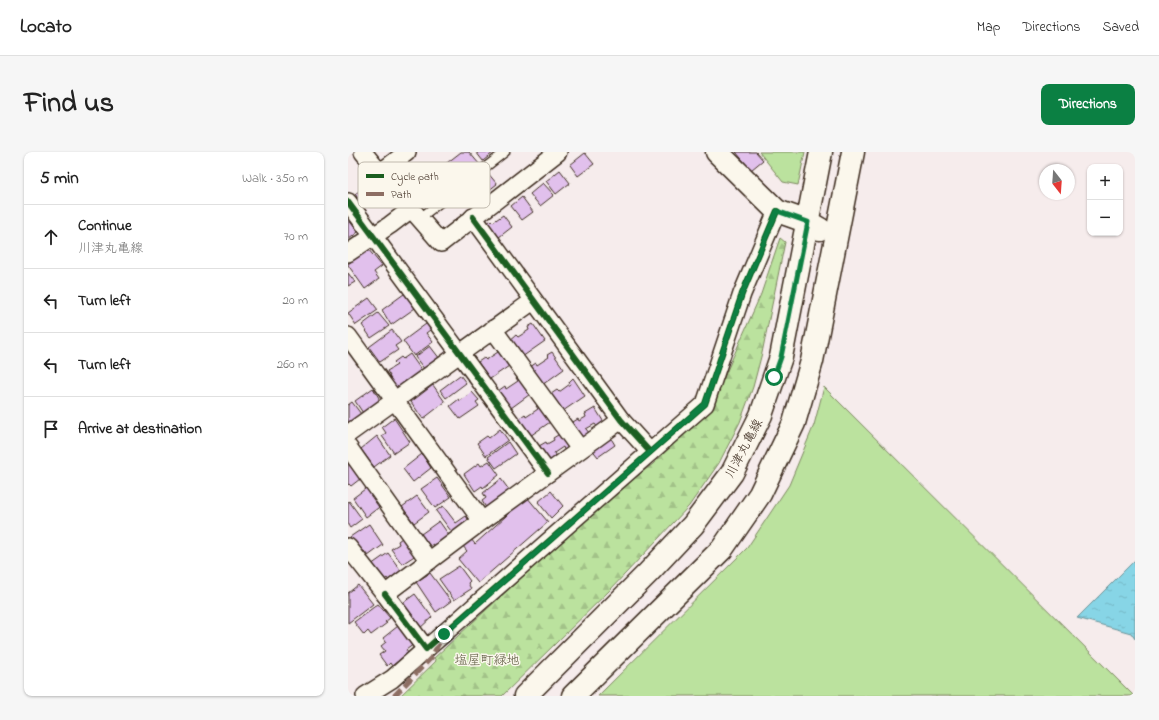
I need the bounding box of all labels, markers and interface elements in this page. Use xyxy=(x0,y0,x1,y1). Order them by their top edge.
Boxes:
text: Locato xyxy=(20,14,72,41)
text: Map xyxy=(977,17,1000,38)
text: Directions xyxy=(1022,17,1080,38)
text: Saved xyxy=(1102,17,1139,38)
text: Find us xyxy=(24,84,114,125)
button: Directions xyxy=(1041,84,1135,125)
legend xyxy=(358,162,490,208)
north arrow xyxy=(1039,164,1075,200)
map controls xyxy=(1087,164,1123,236)
button: + xyxy=(1087,164,1123,200)
text: 5 min xyxy=(40,166,79,191)
text: Walk · 350 m xyxy=(242,169,308,188)
text: Cycle path xyxy=(391,169,439,186)
text: Path xyxy=(391,187,412,203)
button: − xyxy=(1087,200,1123,236)
text: Continue xyxy=(78,215,132,237)
icon: ahead xyxy=(40,226,62,248)
text: 70 m xyxy=(284,227,308,246)
text: 川津丸亀線 xyxy=(78,239,143,258)
icon: left xyxy=(40,290,62,312)
text: Turn left xyxy=(78,290,131,312)
text: 20 m xyxy=(283,291,308,310)
icon: left xyxy=(40,354,62,376)
text: Turn left xyxy=(78,354,131,376)
text: 260 m xyxy=(277,355,308,374)
route start xyxy=(765,368,783,386)
street label: 川津丸亀線 xyxy=(721,415,768,482)
icon: arrive xyxy=(40,418,62,440)
text: Arrive at destination xyxy=(78,418,202,440)
route end xyxy=(435,625,453,643)
park label: 塩屋町緑地 xyxy=(454,651,520,670)

